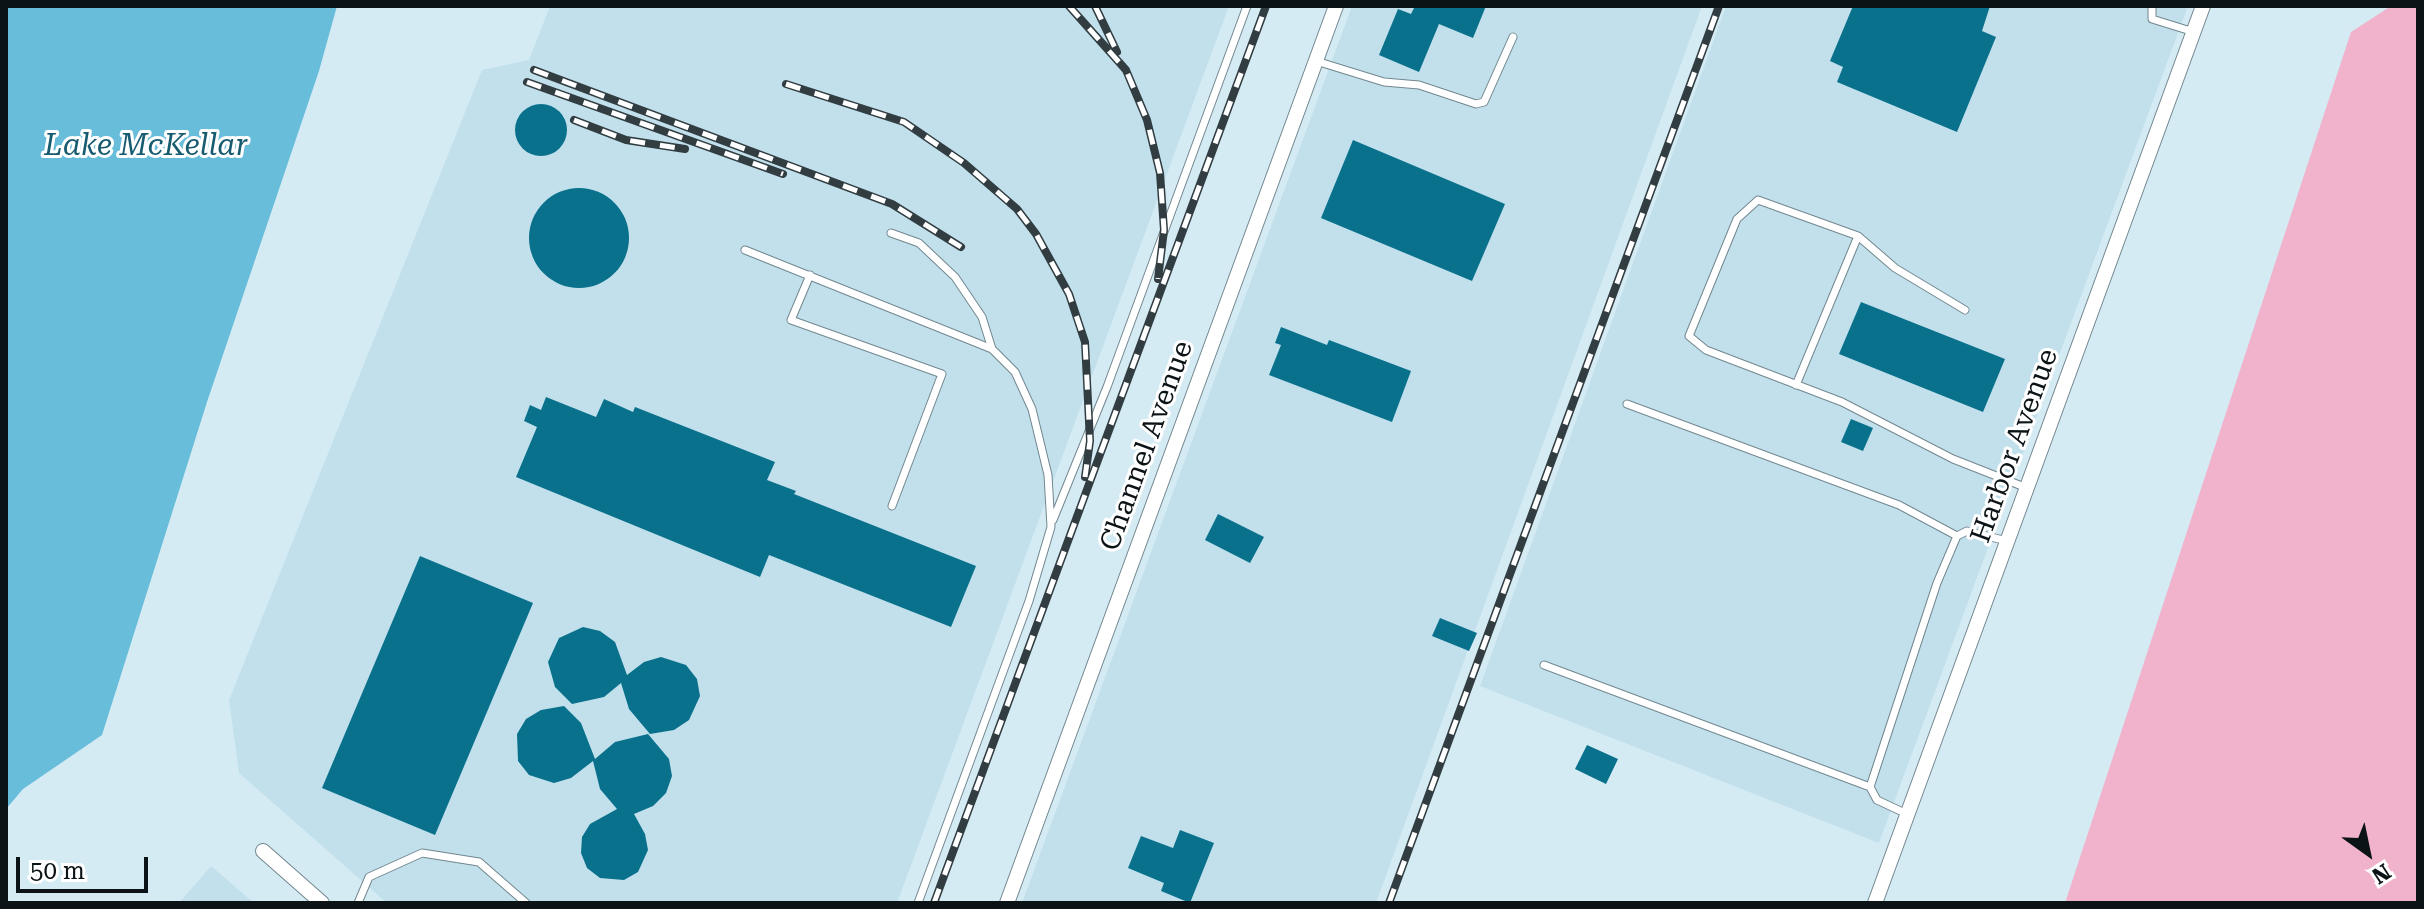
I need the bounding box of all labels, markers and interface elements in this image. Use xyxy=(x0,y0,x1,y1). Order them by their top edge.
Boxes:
water label: Lake McKellar xyxy=(44,128,248,164)
street label: Channel Avenue xyxy=(1093,337,1201,555)
street label: Harbor Avenue xyxy=(1964,344,2066,548)
north arrow xyxy=(2328,813,2408,893)
scale bar xyxy=(20,841,152,891)
text: 50 m xyxy=(30,857,85,885)
text: N xyxy=(2367,858,2395,889)

